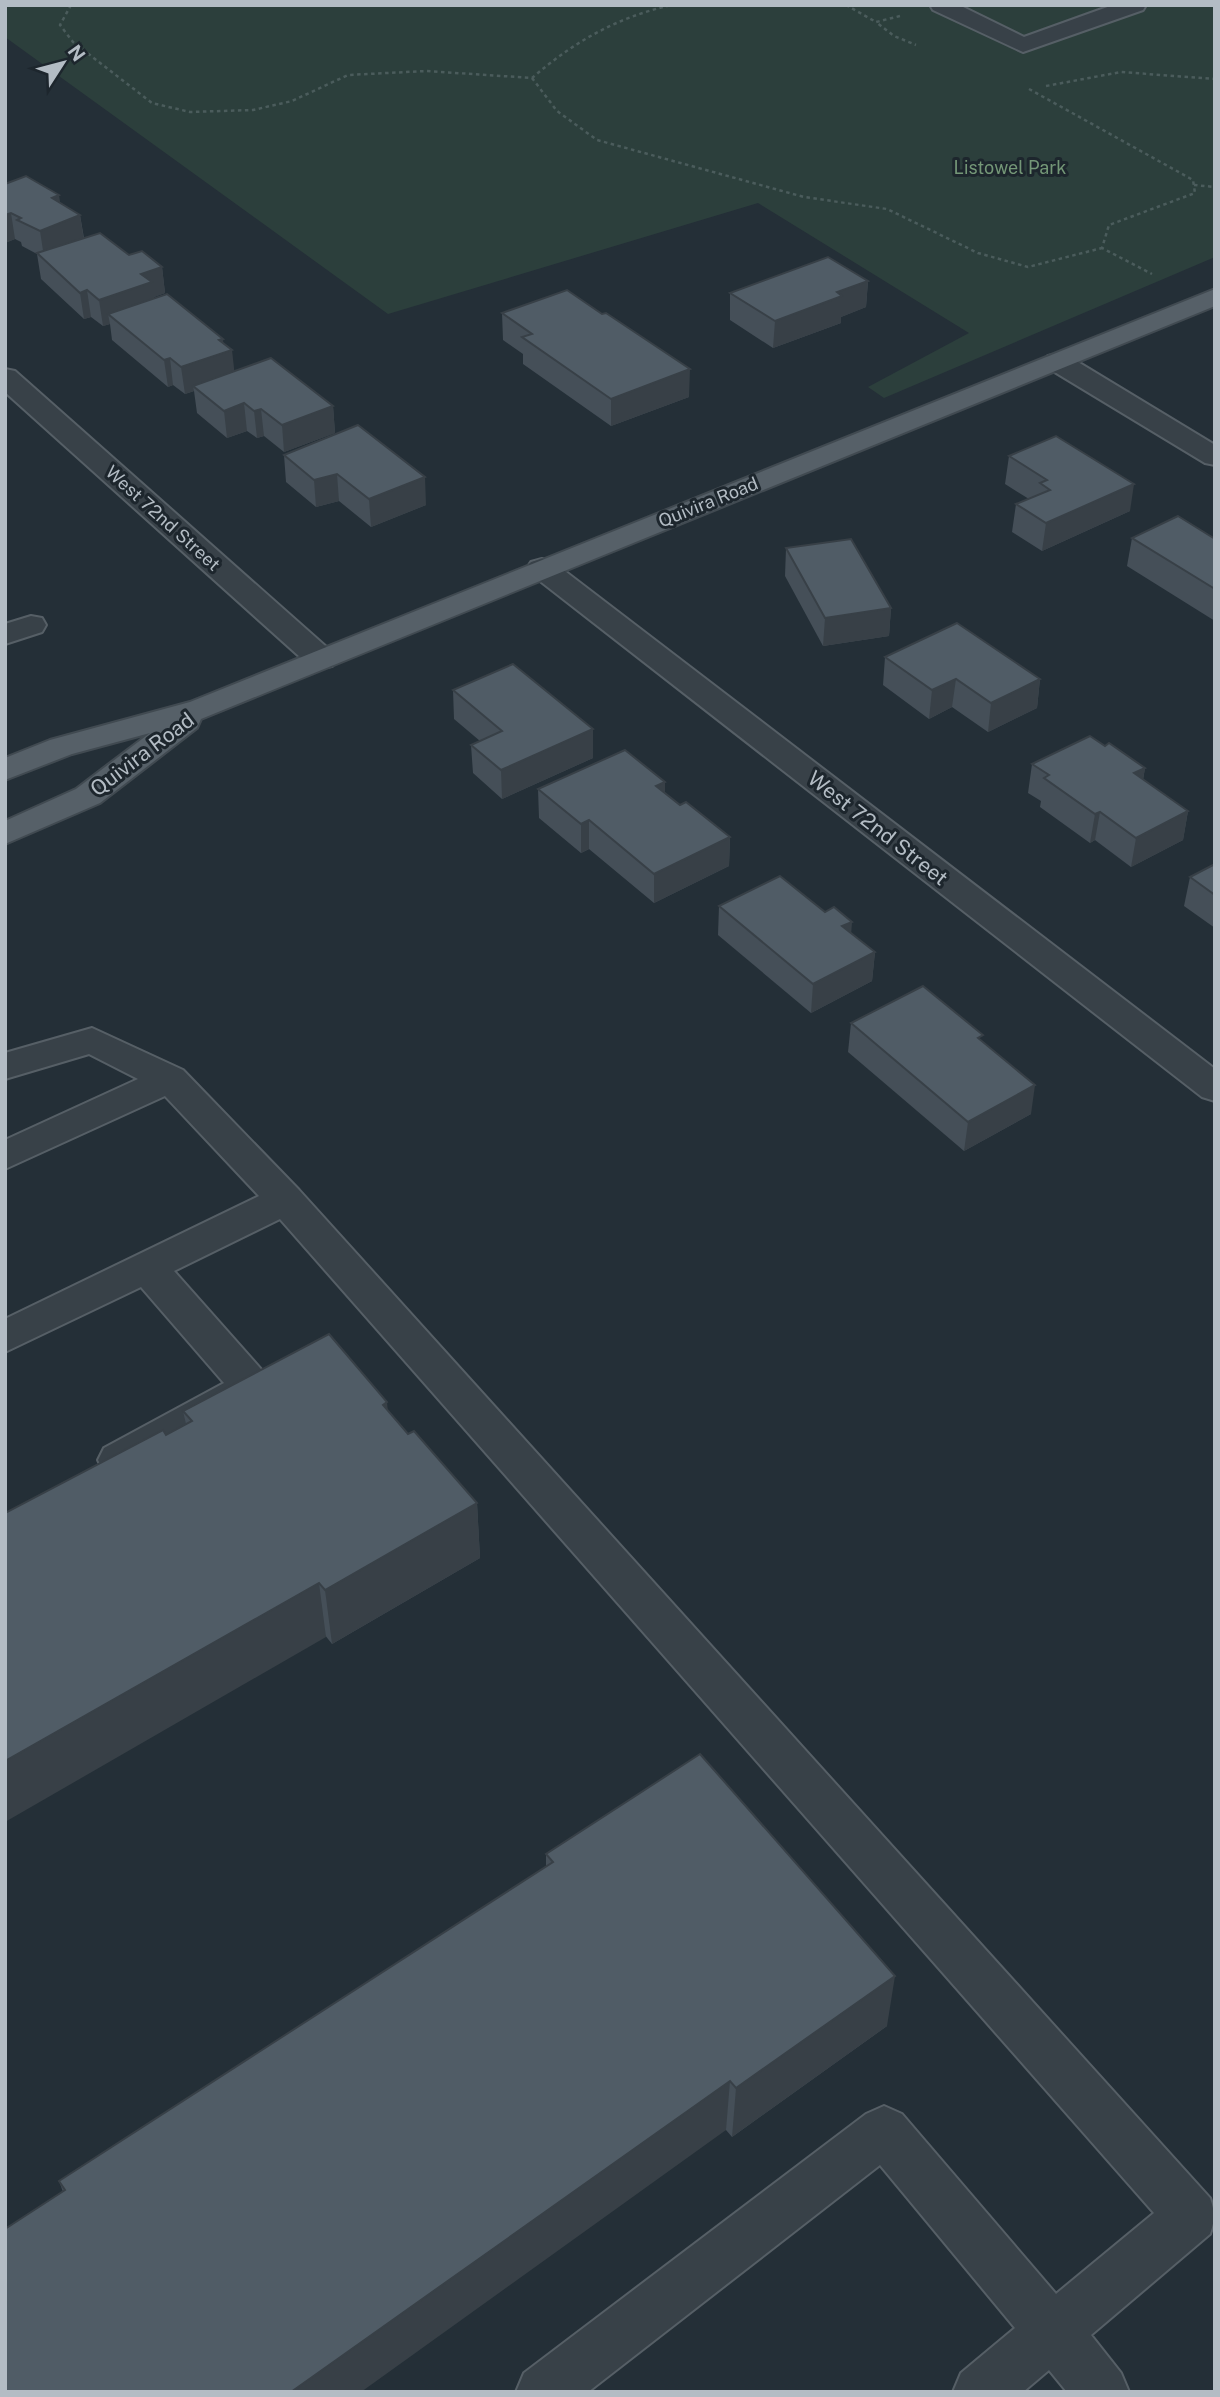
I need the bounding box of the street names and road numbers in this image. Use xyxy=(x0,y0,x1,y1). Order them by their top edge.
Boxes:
street label: West 72nd Street xyxy=(102,461,224,575)
street label: Quivira Road xyxy=(655,472,761,532)
street label: Quivira Road xyxy=(85,707,199,801)
street label: West 72nd Street xyxy=(803,766,953,890)

